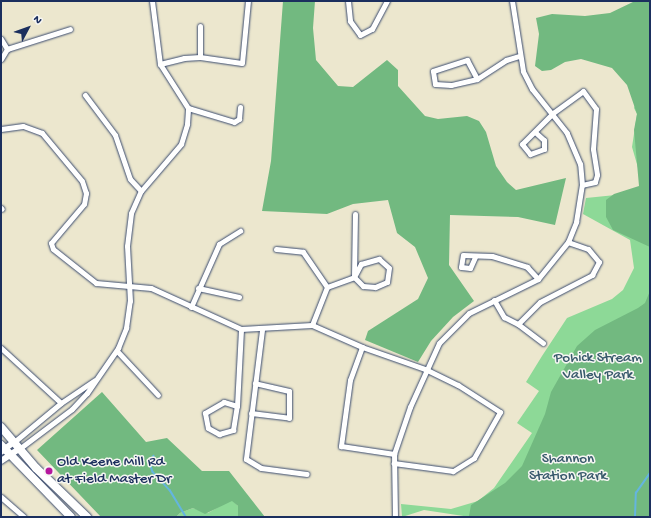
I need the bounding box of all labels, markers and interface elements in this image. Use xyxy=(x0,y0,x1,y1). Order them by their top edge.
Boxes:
north arrow xyxy=(8,8,48,48)
text: N xyxy=(30,13,44,27)
park label: Pohick Stream Valley Park xyxy=(554,349,642,384)
park label: Shannon Station Park xyxy=(529,450,607,485)
place label: Old Keene Mill Rd at Field Master Dr xyxy=(57,453,171,488)
marker: Old Keene Mill Rd at Field Master Dr xyxy=(44,466,54,476)

